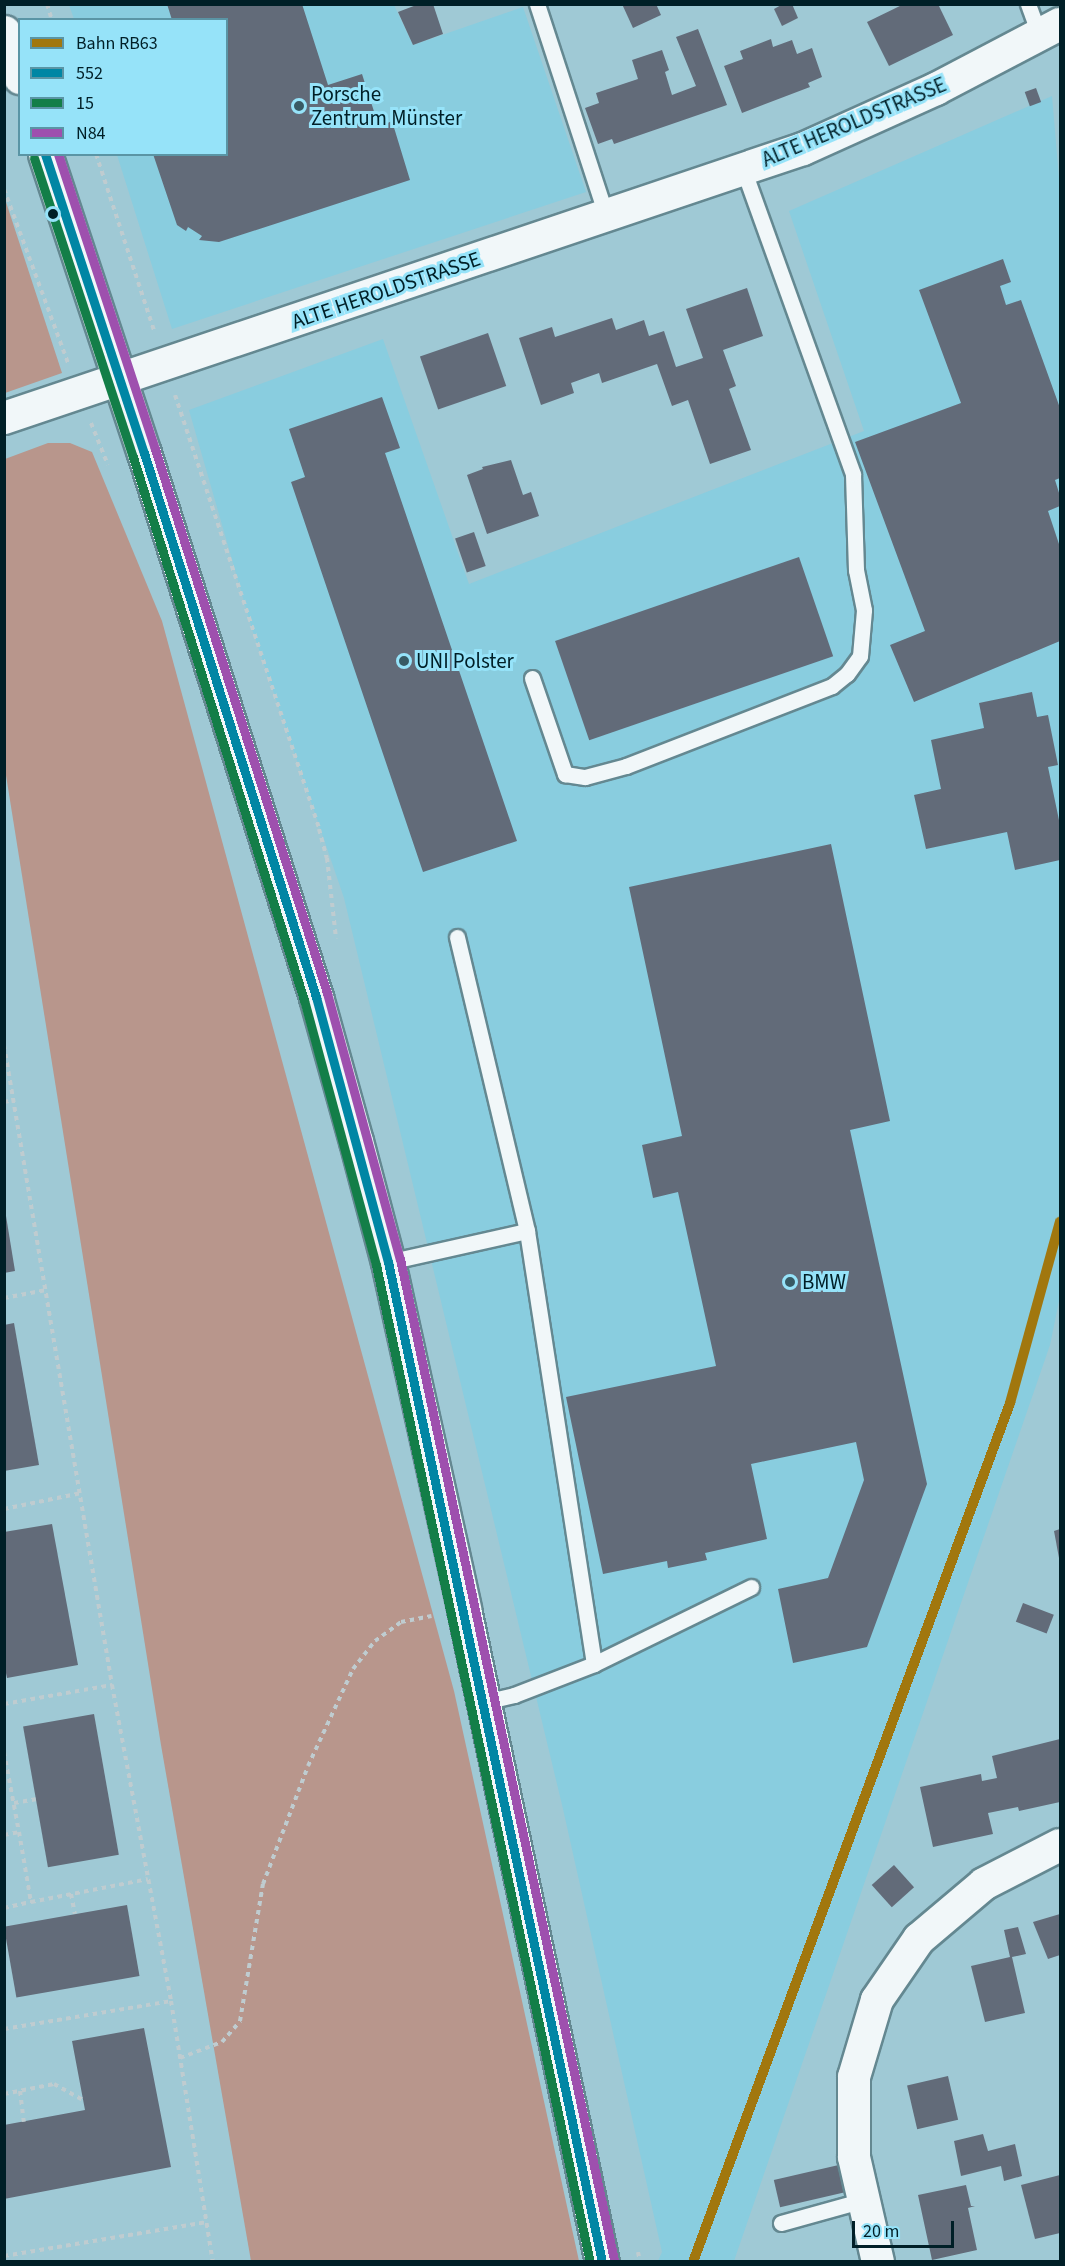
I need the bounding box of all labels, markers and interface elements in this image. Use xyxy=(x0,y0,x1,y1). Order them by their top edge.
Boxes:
legend xyxy=(18,18,228,156)
text: Bahn RB63 xyxy=(76,31,158,56)
text: 552 xyxy=(76,61,103,86)
street label: ALTE HEROLDSTRASSE xyxy=(758,72,950,172)
place label: Porsche Zentrum Münster xyxy=(311,81,462,131)
text: 15 xyxy=(76,91,94,116)
marker: Porsche Zentrum Münster xyxy=(292,99,306,113)
text: N84 xyxy=(76,121,106,146)
unlabelled marker xyxy=(47,208,59,220)
street label: ALTE HEROLDSTRASSE xyxy=(288,246,484,334)
place label: UNI Polster xyxy=(416,648,514,674)
marker: UNI Polster xyxy=(397,654,411,668)
place label: BMW xyxy=(802,1269,846,1295)
marker: BMW xyxy=(783,1275,797,1289)
scale bar xyxy=(855,2209,957,2247)
text: 20 m xyxy=(863,2219,899,2244)

